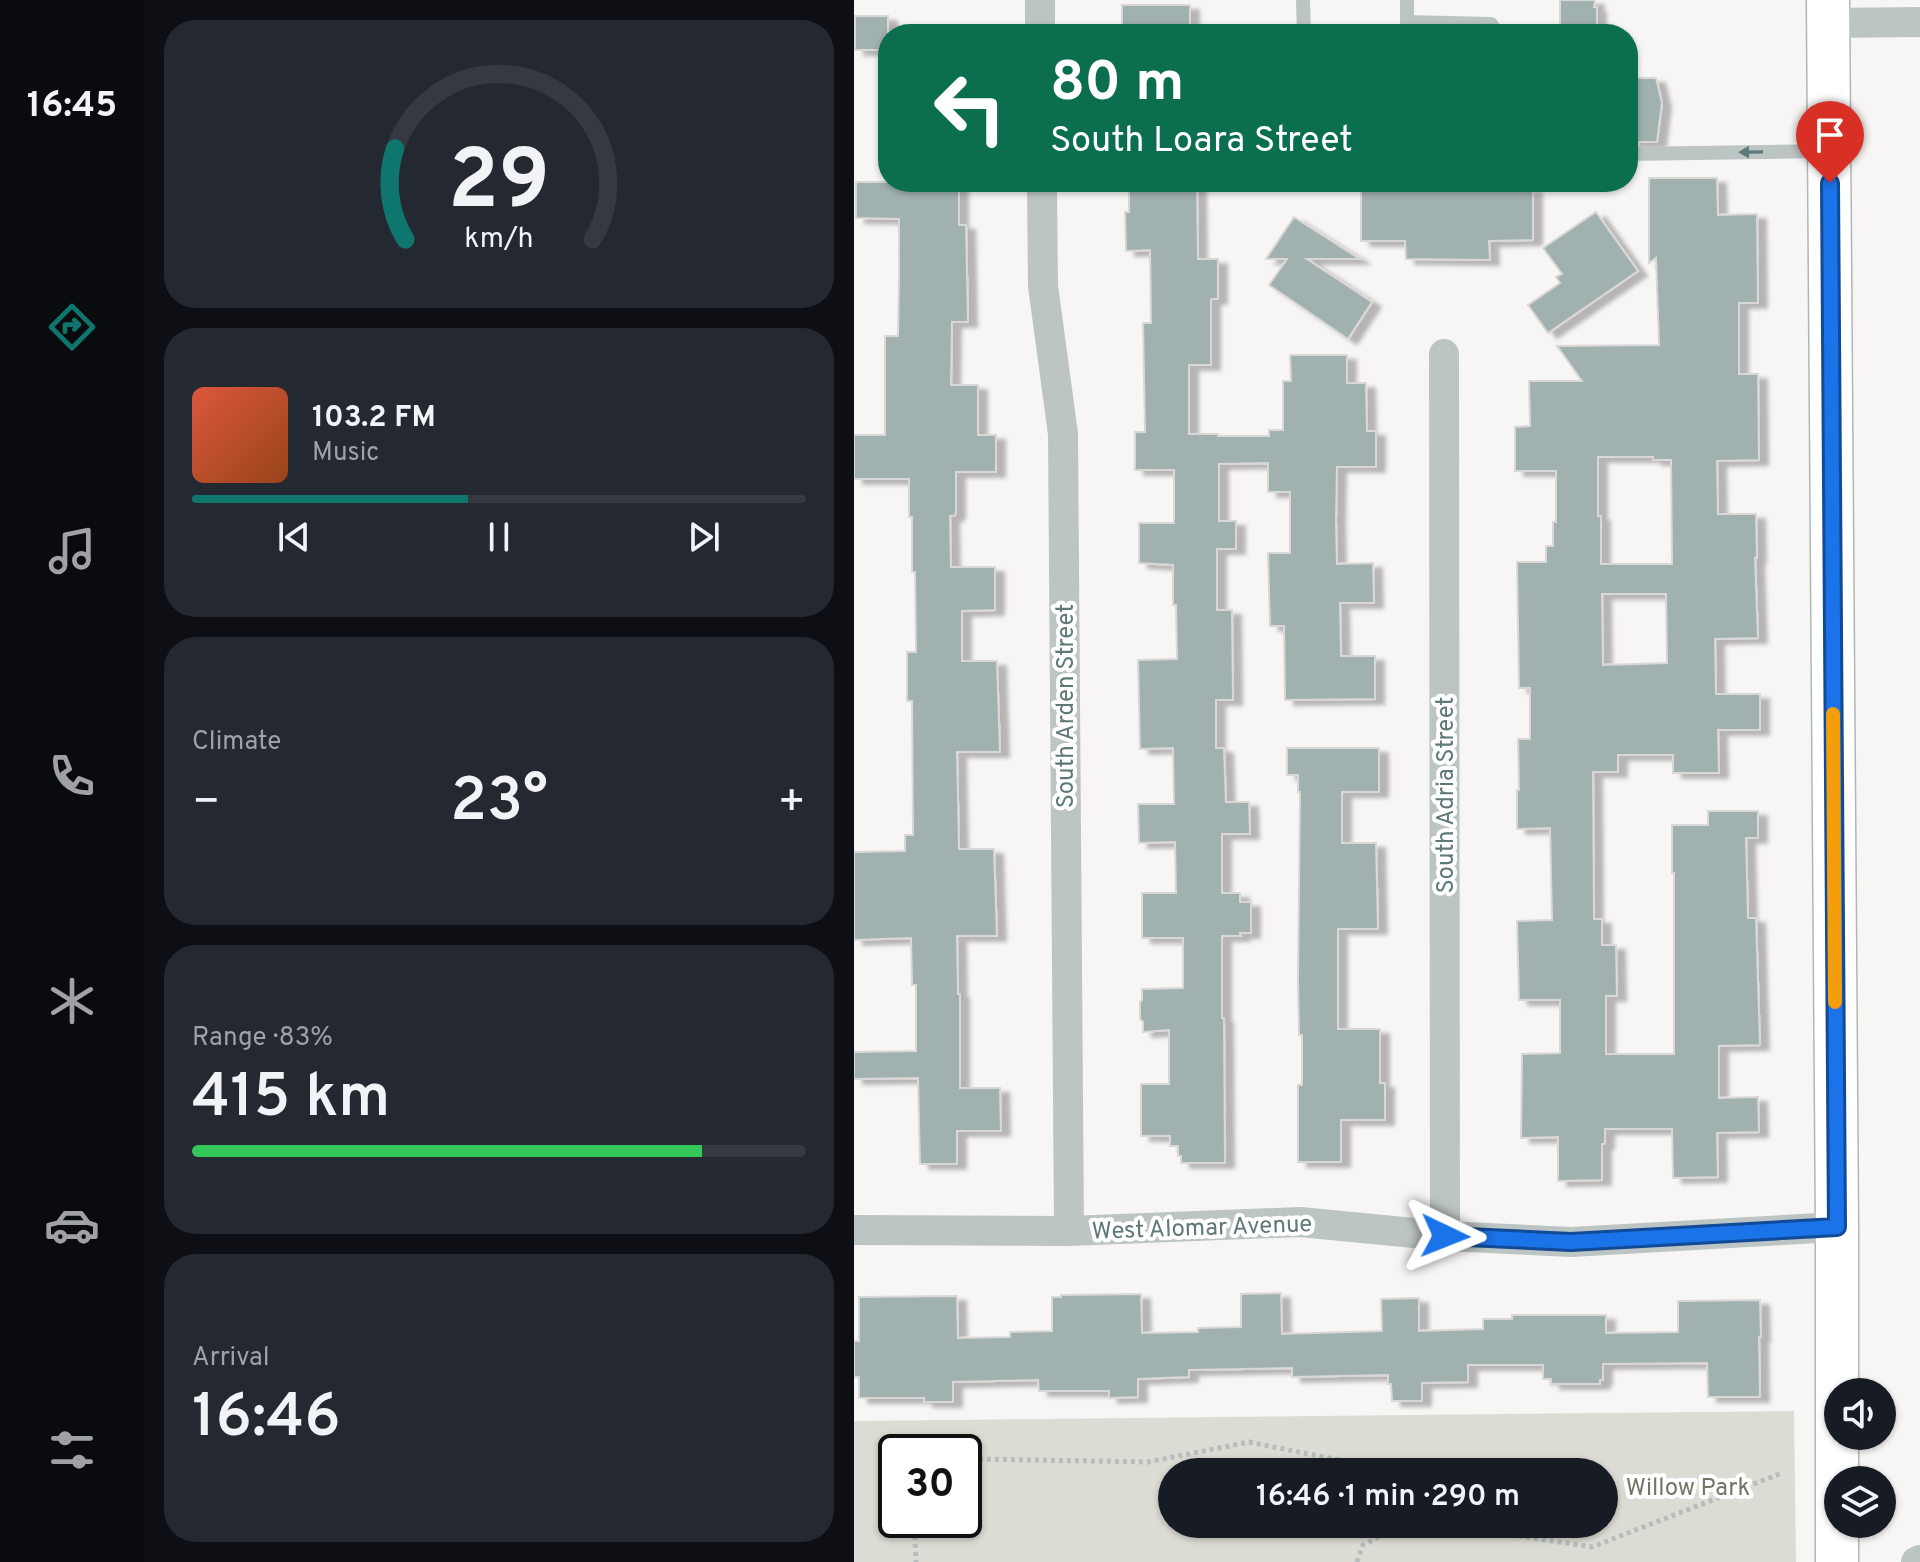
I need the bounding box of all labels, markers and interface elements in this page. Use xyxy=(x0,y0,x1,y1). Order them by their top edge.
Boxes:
text: 80 m xyxy=(1050,50,1184,120)
icon: left xyxy=(918,56,1022,160)
text: 16:45 xyxy=(27,84,117,130)
pin xyxy=(1796,101,1864,183)
icon: arrive xyxy=(1808,113,1852,157)
text: South Loara Street xyxy=(1050,119,1353,165)
text: 29 xyxy=(448,133,550,238)
one-way arrow xyxy=(1738,146,1763,159)
text: km/h xyxy=(464,222,534,258)
icon: directions xyxy=(44,299,100,355)
text: 103.2 FM xyxy=(312,400,436,437)
text: Music xyxy=(312,437,379,470)
icon: previous xyxy=(272,515,316,559)
icon: pause xyxy=(477,515,521,559)
icon: next xyxy=(682,515,726,559)
icon: music xyxy=(44,523,100,579)
street label: South Arden Street xyxy=(1052,604,1082,808)
street label: South Adria Street xyxy=(1432,697,1462,893)
text: Climate xyxy=(192,726,281,759)
icon: phone xyxy=(44,748,100,804)
text: 23° xyxy=(450,766,548,842)
text: − xyxy=(192,776,220,832)
text: + xyxy=(778,776,806,832)
icon: climate xyxy=(44,973,100,1029)
text: Range · 83% xyxy=(192,1022,333,1055)
text: 415 km xyxy=(192,1062,390,1138)
position arrow xyxy=(1403,1194,1487,1278)
icon: car xyxy=(44,1197,100,1253)
street label: West Alomar Avenue xyxy=(1091,1210,1313,1248)
text: Arrival xyxy=(192,1342,270,1375)
map controls xyxy=(1824,1378,1896,1538)
button: sound xyxy=(1824,1378,1896,1450)
text: 16:46 xyxy=(192,1382,341,1458)
icon: filters xyxy=(44,1422,100,1478)
speed limit sign: 30 xyxy=(878,1434,982,1538)
button: layers xyxy=(1824,1466,1896,1538)
park label: Willow Park xyxy=(1626,1474,1750,1504)
text: 16:46 · 1 min · 290 m xyxy=(1256,1479,1520,1516)

